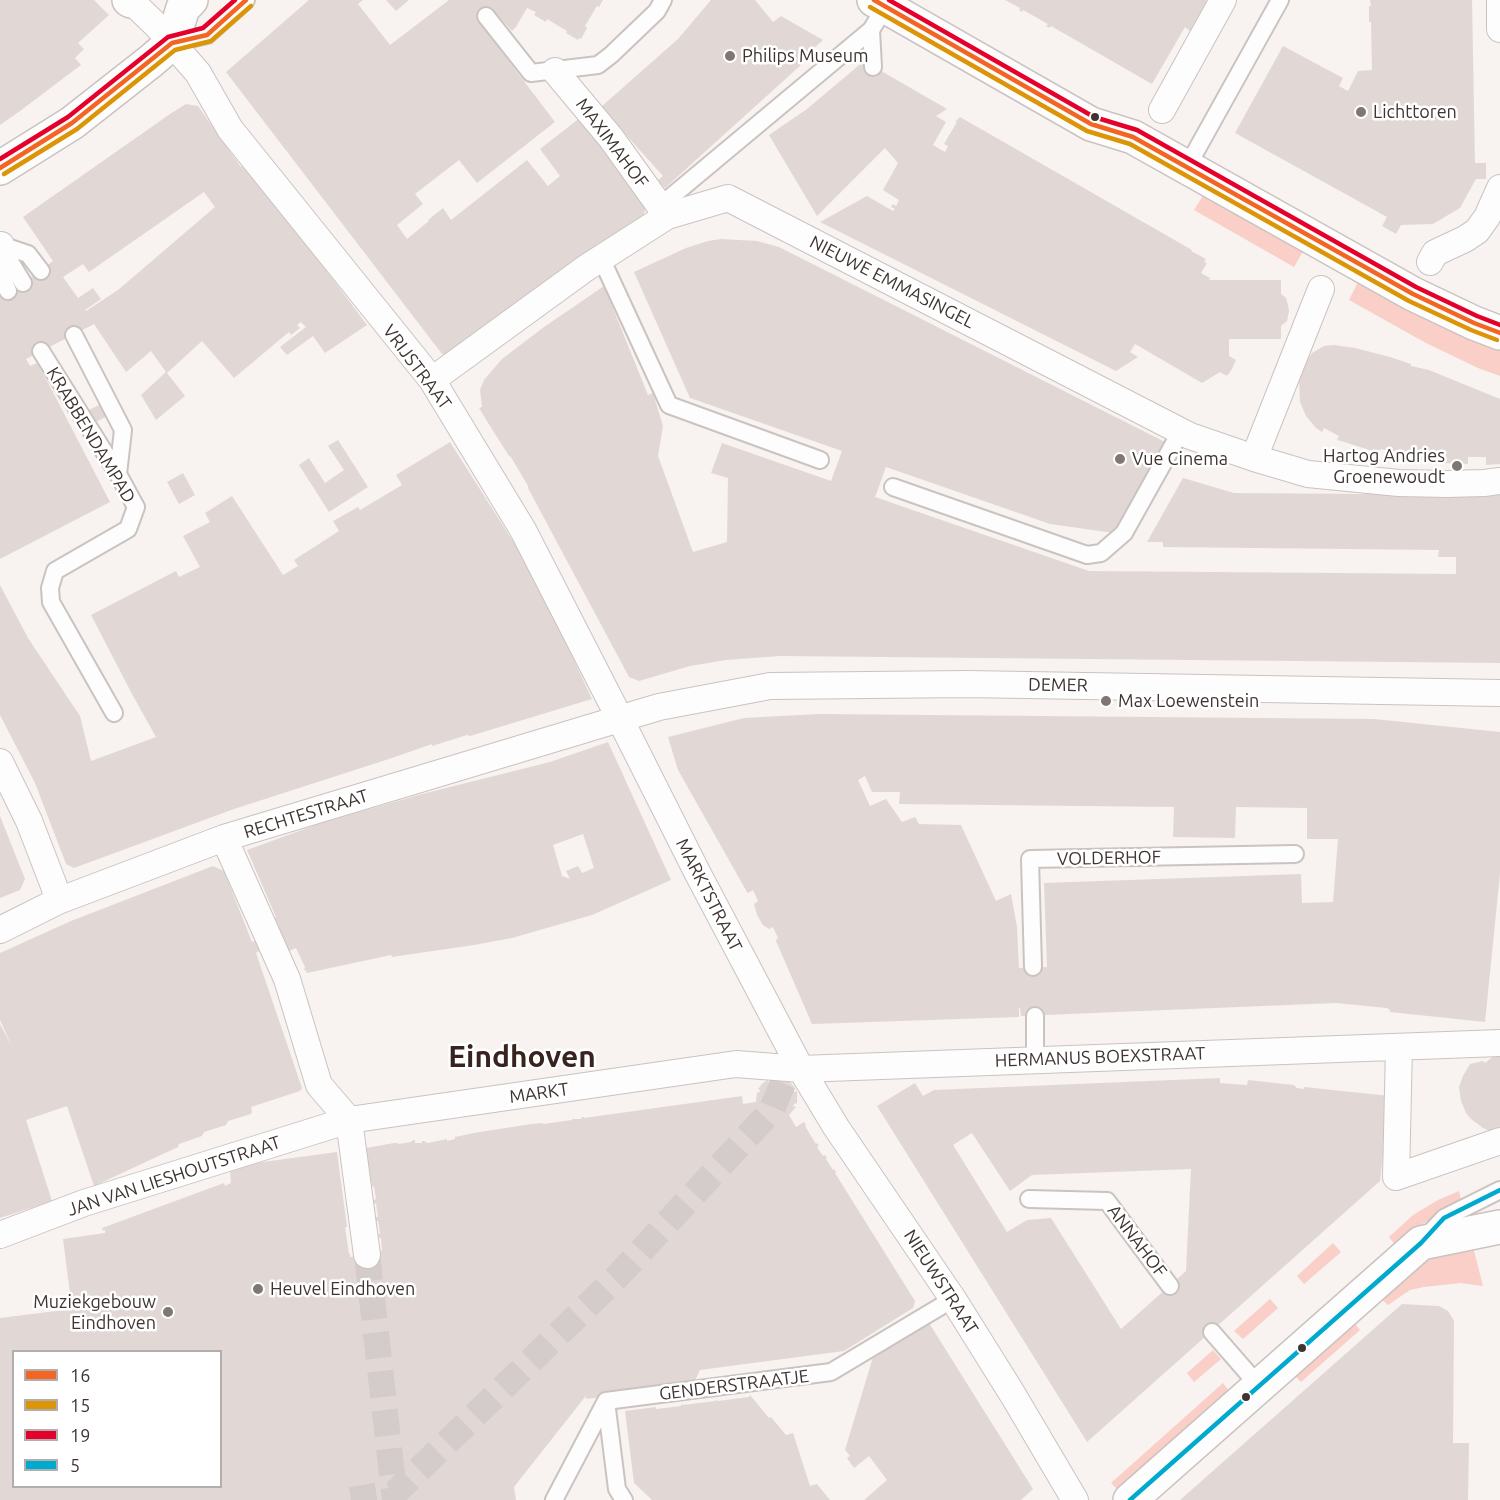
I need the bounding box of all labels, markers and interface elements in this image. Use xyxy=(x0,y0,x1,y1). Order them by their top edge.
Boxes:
place label: Philips Museum xyxy=(742,45,868,67)
marker: Philips Museum xyxy=(723,49,737,63)
street label: MAXIMAHOF xyxy=(571,94,653,192)
place label: Lichttoren xyxy=(1373,101,1457,123)
marker: Lichttoren xyxy=(1354,105,1368,119)
unlabelled marker xyxy=(1089,111,1101,123)
street label: NIEUWE EMMASINGEL xyxy=(806,231,978,333)
street label: VRIJSTRAAT xyxy=(378,320,456,414)
street label: KRABBENDAMPAD xyxy=(42,363,140,507)
place label: Hartog Andries Groenewoudt xyxy=(1323,445,1445,488)
place label: Vue Cinema xyxy=(1132,448,1228,470)
marker: Vue Cinema xyxy=(1113,452,1127,466)
marker: Hartog Andries Groenewoudt xyxy=(1450,459,1464,473)
street label: DEMER xyxy=(1028,674,1088,696)
place label: Max Loewenstein xyxy=(1118,690,1259,712)
marker: Max Loewenstein xyxy=(1099,694,1113,708)
street label: RECHTESTRAAT xyxy=(241,785,371,843)
street label: MARKTSTRAAT xyxy=(671,835,747,955)
street label: VOLDERHOF xyxy=(1057,846,1161,870)
district label: Eindhoven xyxy=(448,1039,596,1075)
street label: HERMANUS BOEXSTRAAT xyxy=(994,1043,1206,1071)
street label: MARKT xyxy=(508,1078,570,1108)
street label: JAN VAN LIESHOUTSTRAAT xyxy=(65,1131,283,1221)
street label: ANNAHOF xyxy=(1103,1201,1171,1281)
street label: NIEUWSTRAAT xyxy=(899,1226,983,1338)
place label: Heuvel Eindhoven xyxy=(270,1278,415,1300)
marker: Heuvel Eindhoven xyxy=(251,1282,265,1296)
place label: Muziekgebouw Eindhoven xyxy=(33,1291,156,1334)
marker: Muziekgebouw Eindhoven xyxy=(161,1305,175,1319)
unlabelled marker xyxy=(1296,1342,1308,1354)
legend xyxy=(12,1350,222,1488)
text: 16 xyxy=(70,1365,90,1385)
street label: GENDERSTRAATJE xyxy=(658,1365,810,1405)
unlabelled marker xyxy=(1240,1391,1252,1403)
text: 15 xyxy=(70,1395,90,1415)
text: 19 xyxy=(70,1425,90,1445)
text: 5 xyxy=(70,1455,80,1475)

